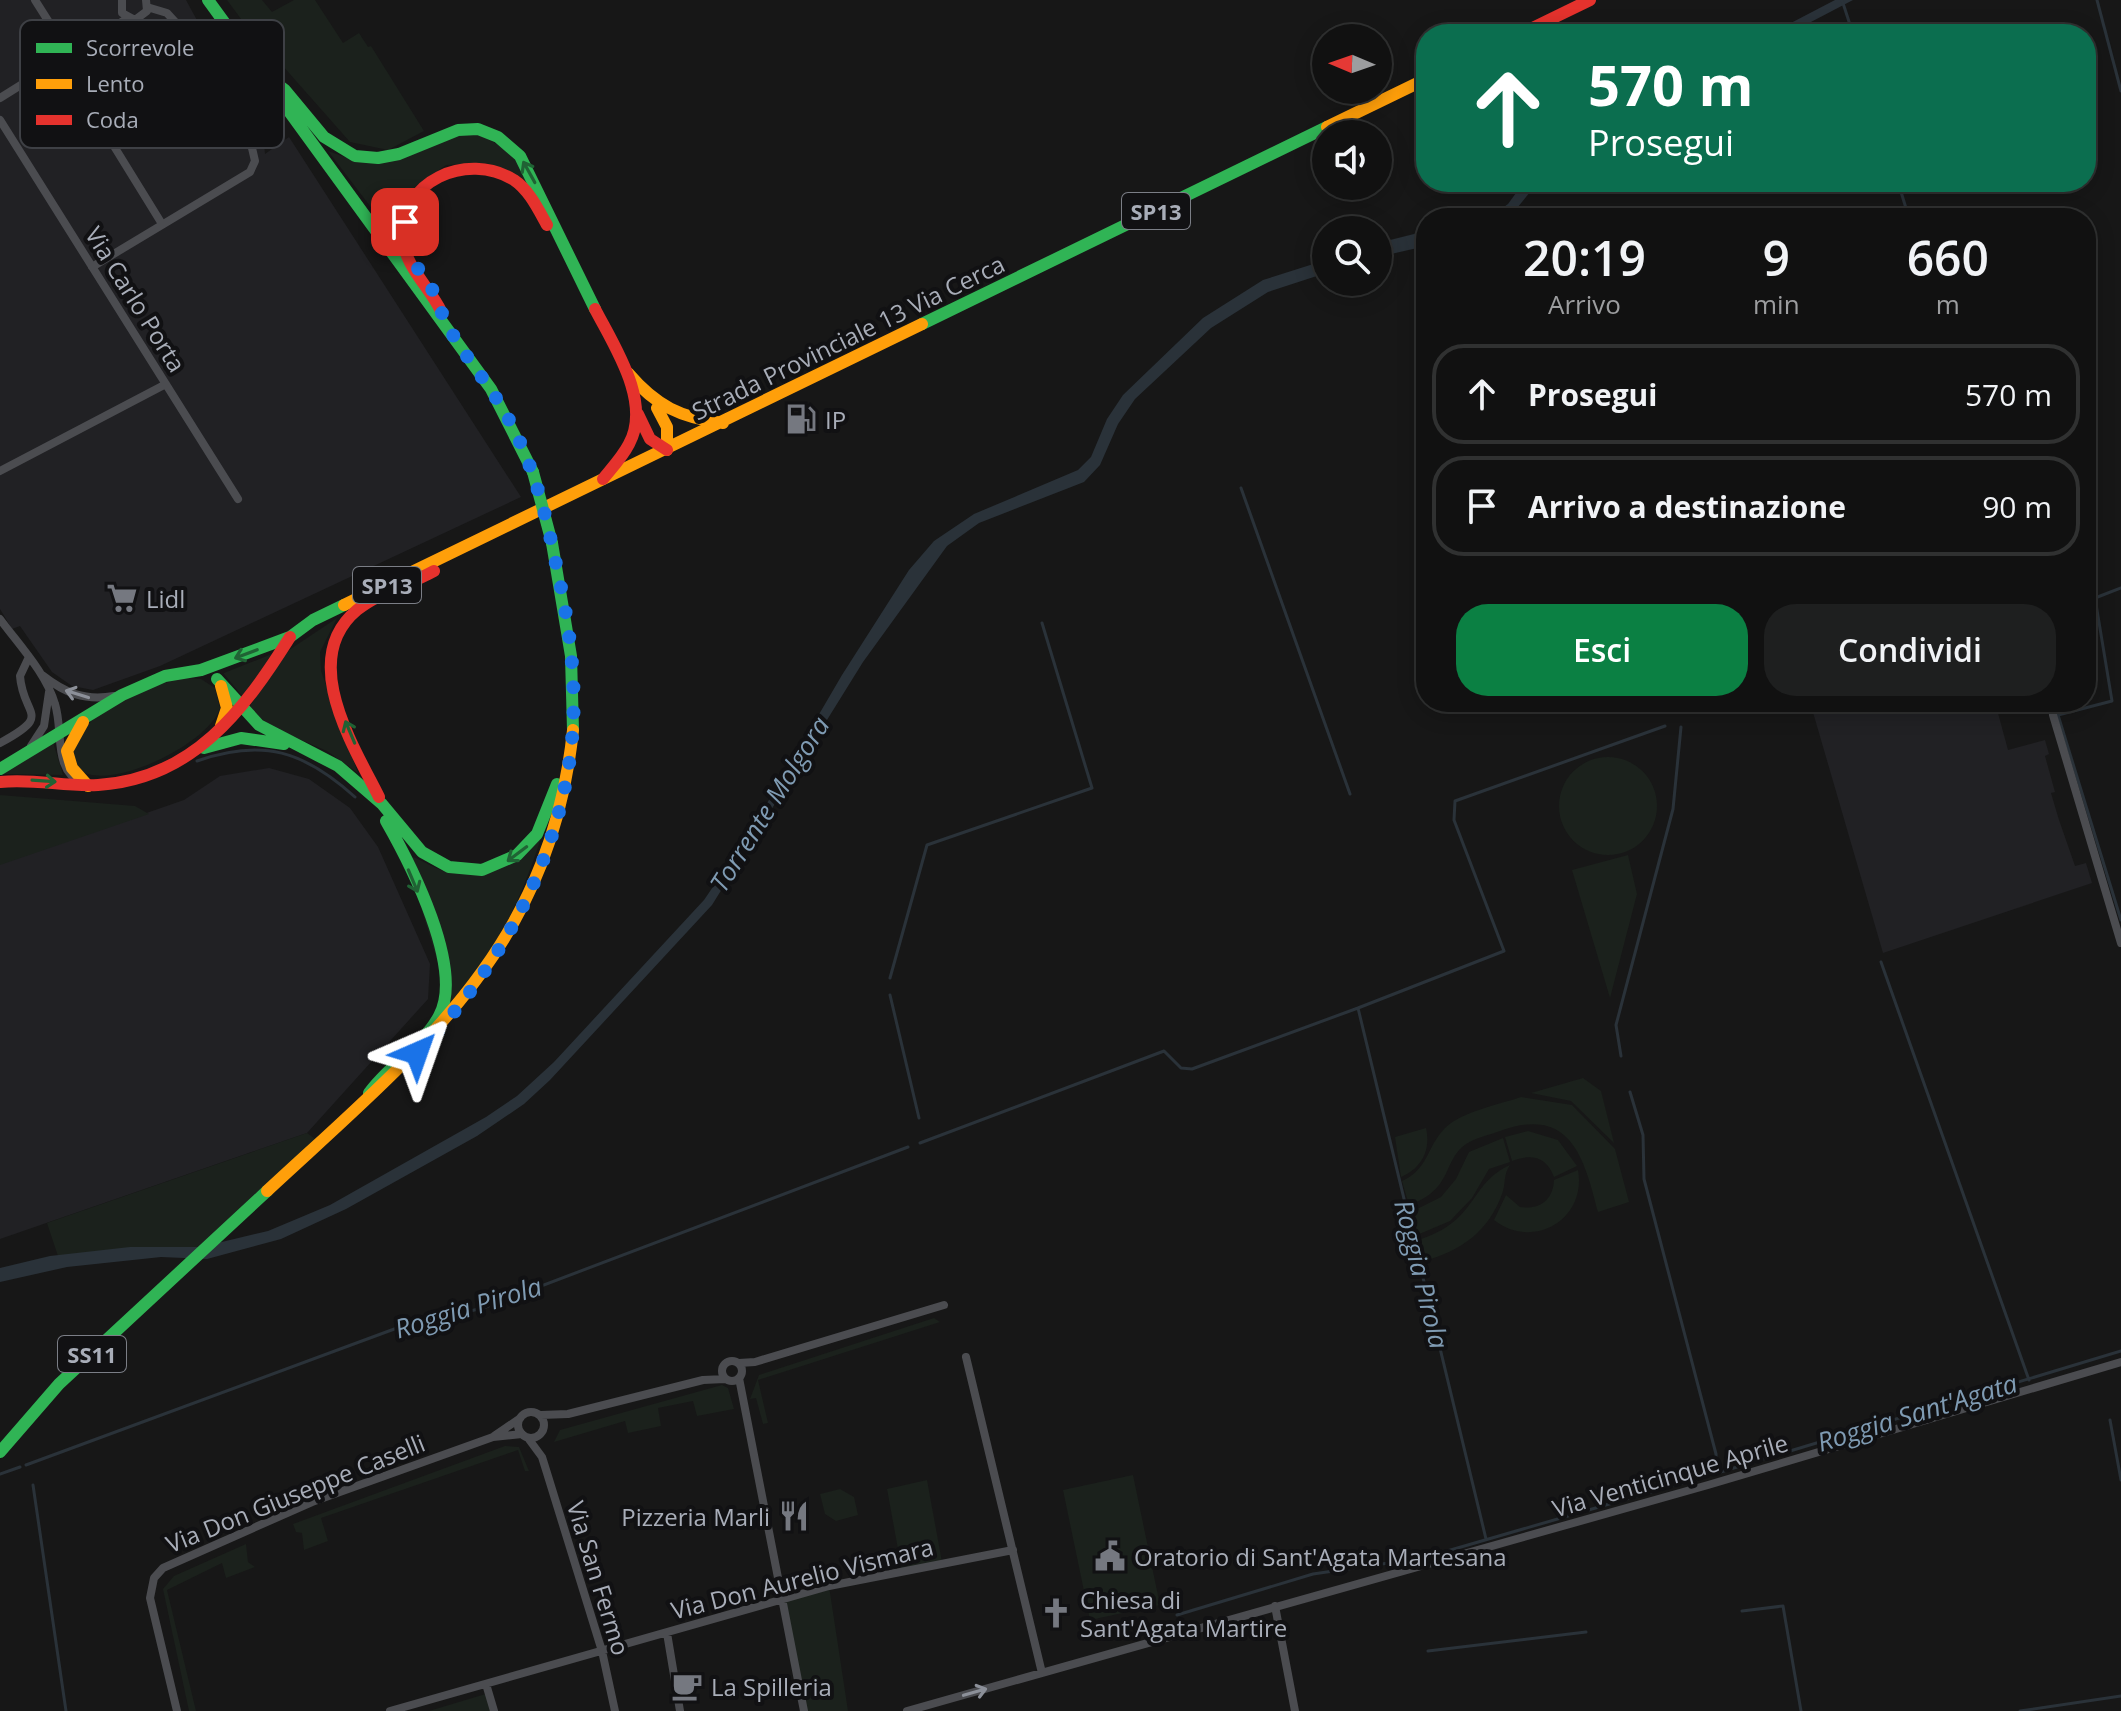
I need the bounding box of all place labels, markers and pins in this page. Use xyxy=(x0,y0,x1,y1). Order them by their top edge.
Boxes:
pin xyxy=(371,188,439,256)
fuel station icon: IP xyxy=(784,402,818,436)
place label: IP xyxy=(825,403,846,436)
supermarket icon: Lidl xyxy=(105,581,139,615)
place label: Lidl xyxy=(146,582,185,615)
restaurant icon: Pizzeria Marli xyxy=(777,1499,811,1533)
place label: Pizzeria Marli xyxy=(621,1500,770,1533)
public building icon: Oratorio di Sant'Agata Martesana xyxy=(1093,1539,1127,1573)
place label: Oratorio di Sant'Agata Martesana xyxy=(1134,1540,1507,1573)
place label: Chiesa di Sant'Agata Martire xyxy=(1080,1583,1287,1644)
church icon: Chiesa di Sant'Agata Martire xyxy=(1039,1596,1073,1630)
cafe icon: La Spilleria xyxy=(670,1669,704,1703)
place label: La Spilleria xyxy=(711,1670,832,1703)

